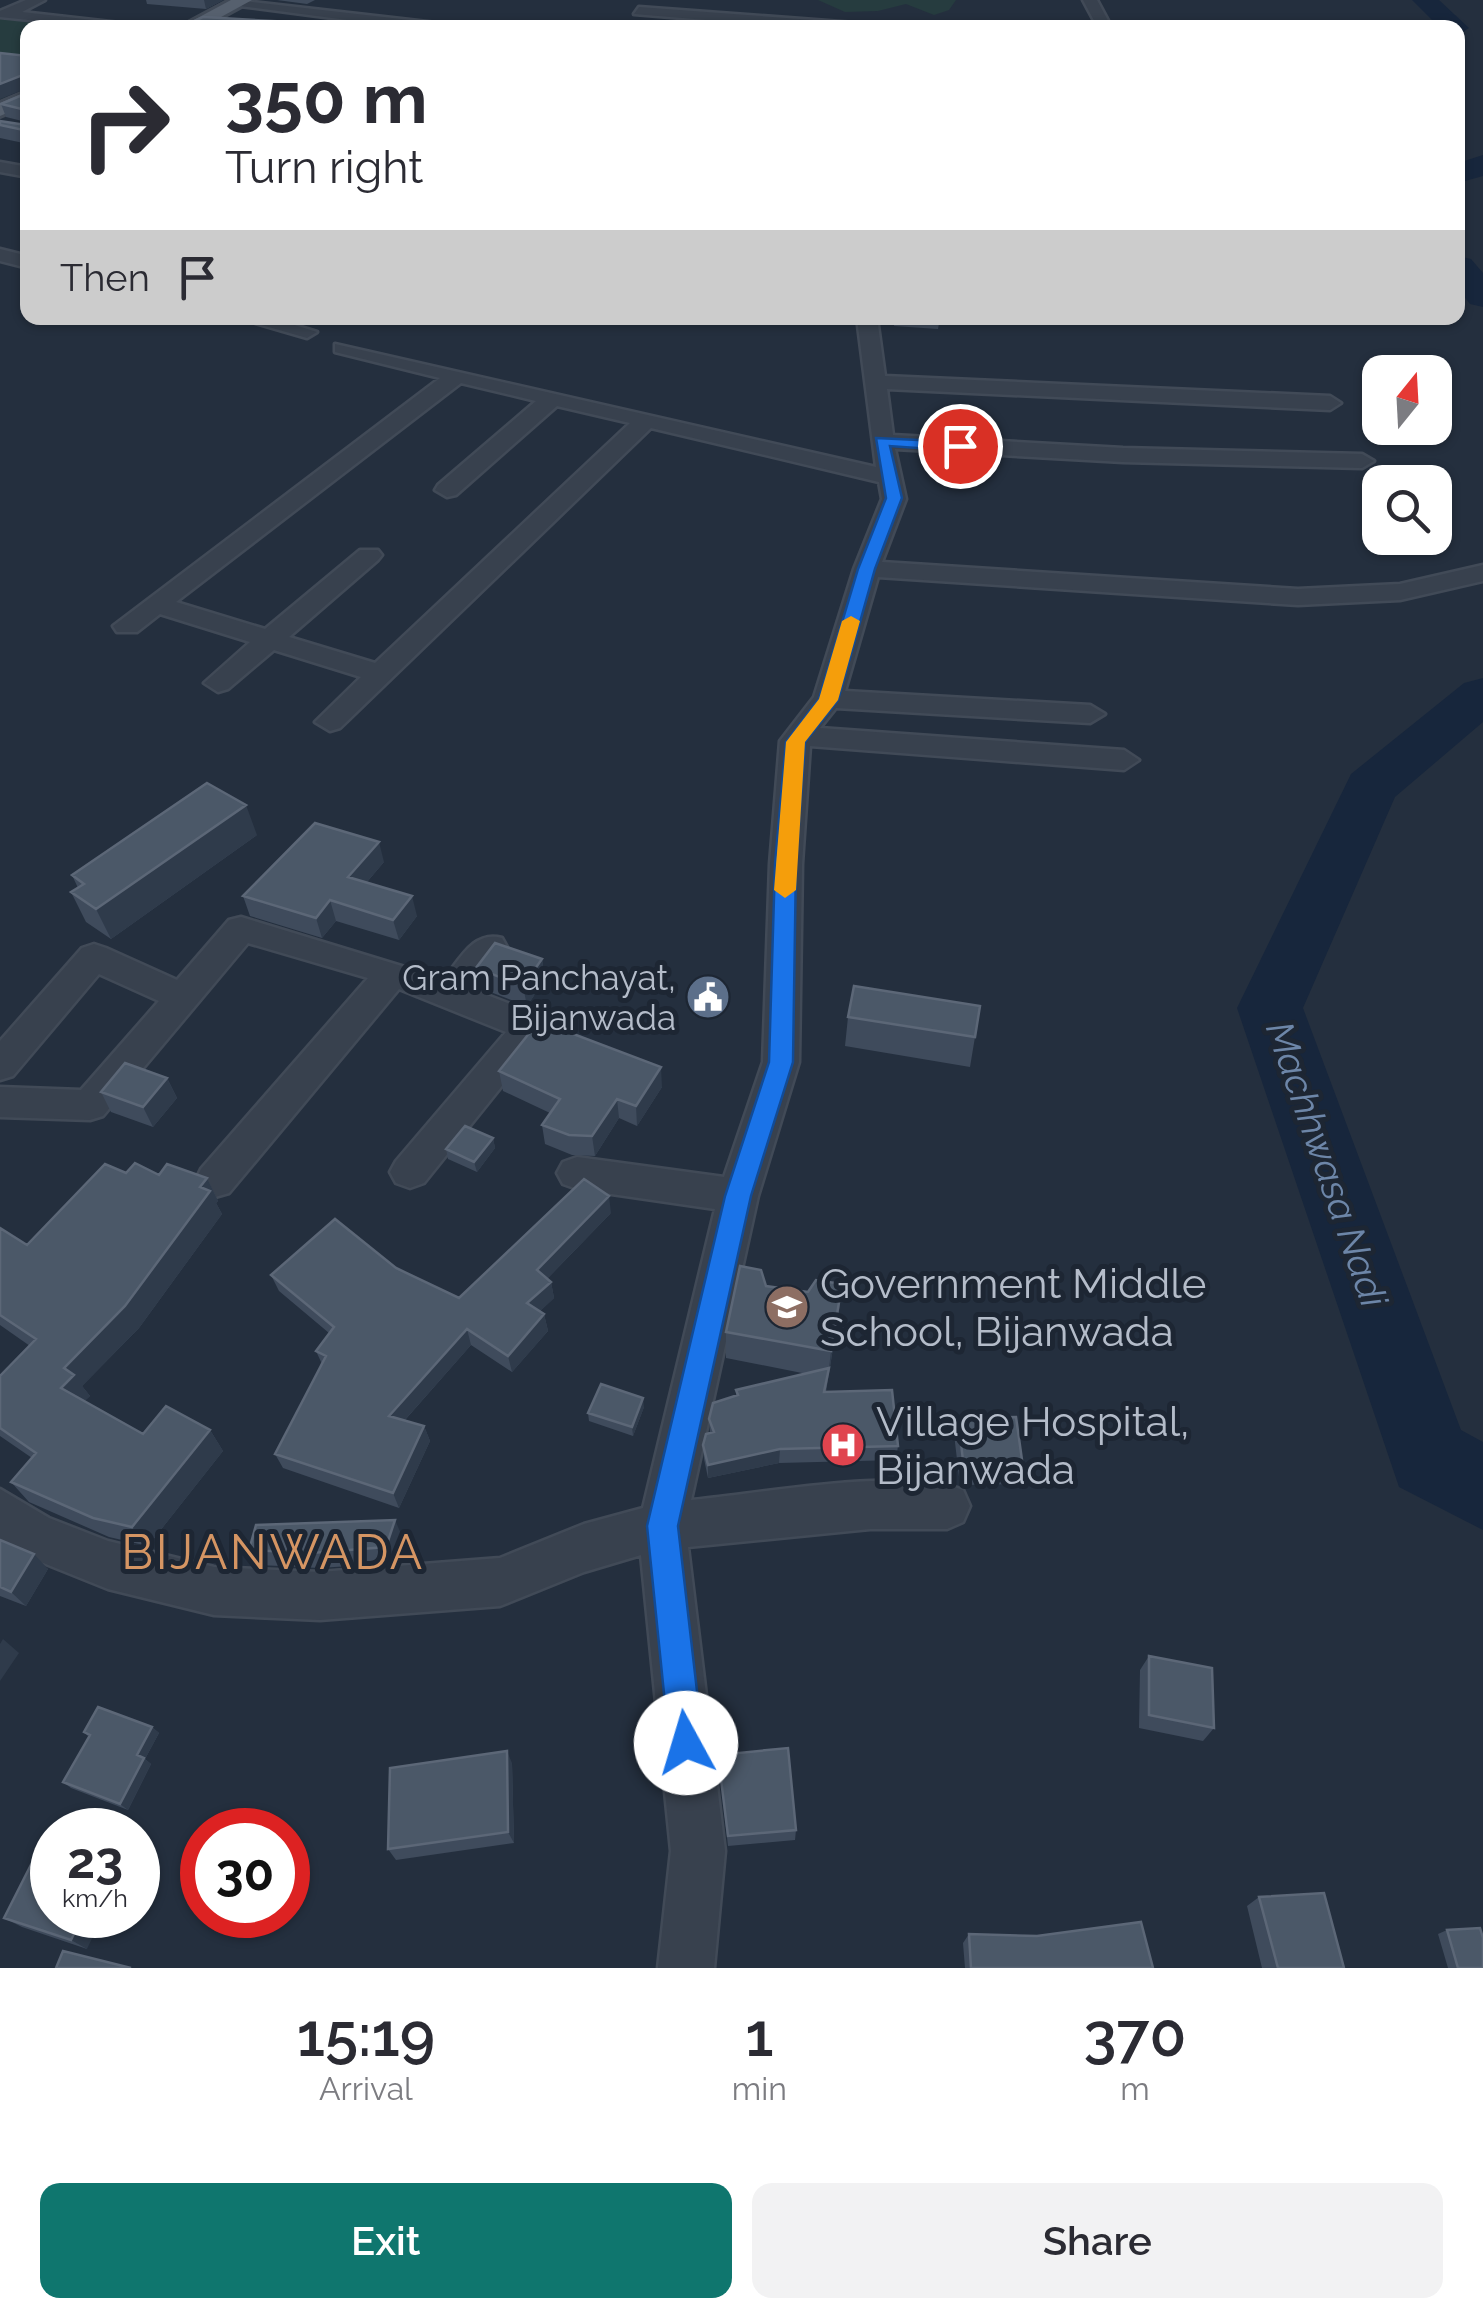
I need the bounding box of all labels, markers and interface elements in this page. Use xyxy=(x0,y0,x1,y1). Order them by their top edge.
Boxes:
text: 350 m xyxy=(225,57,428,139)
icon: right xyxy=(60,60,190,190)
text: Turn right xyxy=(225,141,423,194)
icon: arrive xyxy=(170,250,225,305)
text: Then xyxy=(60,255,150,300)
north arrow xyxy=(1362,355,1452,445)
map controls xyxy=(1362,355,1452,555)
pin xyxy=(918,404,1003,489)
icon: arrive xyxy=(933,419,988,474)
button: search xyxy=(1362,465,1452,555)
place label: Gram Panchayat, Bijanwada xyxy=(402,957,676,1038)
public building icon: Gram Panchayat, Bijanwada xyxy=(685,974,731,1020)
water label: Machhwasa Nadi xyxy=(1257,1015,1397,1313)
place label: Government Middle School, Bijanwada xyxy=(820,1259,1206,1356)
school or university icon: Government Middle School, Bijanwada xyxy=(764,1284,810,1330)
place label: Village Hospital, Bijanwada xyxy=(876,1397,1190,1494)
hospital icon: Village Hospital, Bijanwada xyxy=(820,1422,866,1468)
district label: BIJANWADA xyxy=(121,1524,425,1580)
position arrow xyxy=(634,1691,738,1795)
speed limit sign: 30 xyxy=(180,1808,310,1938)
text: 23 xyxy=(67,1831,123,1890)
text: km/h xyxy=(62,1883,128,1913)
text: 15:19 xyxy=(297,2000,435,2070)
text: 1 xyxy=(745,2000,773,2070)
text: 370 xyxy=(1084,2000,1186,2070)
text: Arrival xyxy=(319,2070,413,2107)
text: min xyxy=(732,2070,787,2107)
text: m xyxy=(1120,2070,1150,2107)
button: Exit xyxy=(40,2183,732,2298)
button: Share xyxy=(752,2183,1443,2298)

